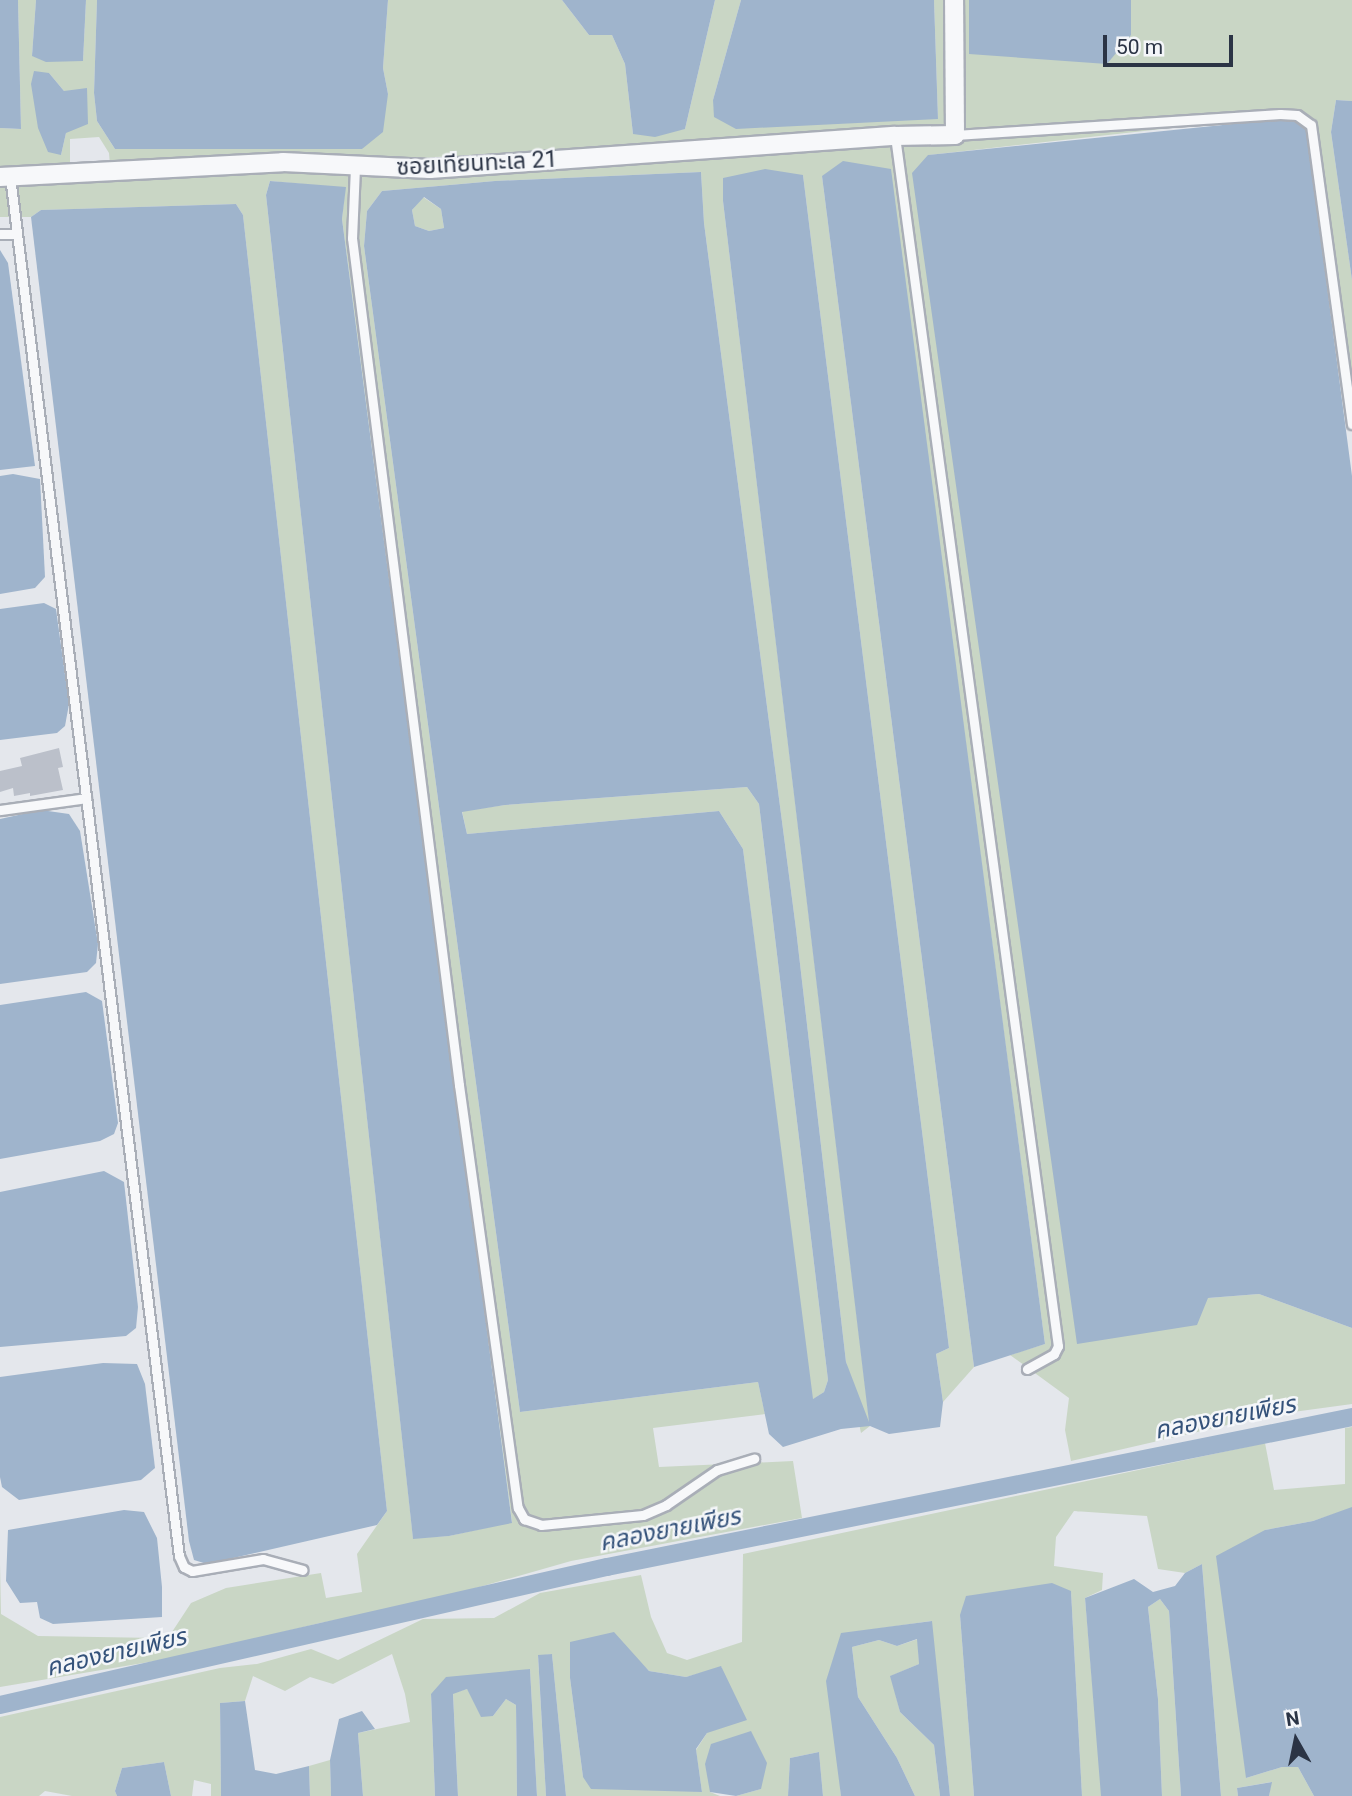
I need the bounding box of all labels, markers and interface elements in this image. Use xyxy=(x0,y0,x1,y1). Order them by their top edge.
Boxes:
scale bar xyxy=(1107,21,1236,65)
text: 50 m xyxy=(1116,35,1163,59)
street label: ซอยเทียนทะเล 21 xyxy=(396,146,558,182)
water label: คลองยายเพียร xyxy=(1152,1390,1298,1446)
water label: คลองยายเพียร xyxy=(597,1502,743,1558)
water label: คลองยายเพียร xyxy=(43,1623,189,1683)
north arrow xyxy=(1261,1705,1331,1775)
text: N xyxy=(1284,1706,1301,1731)

